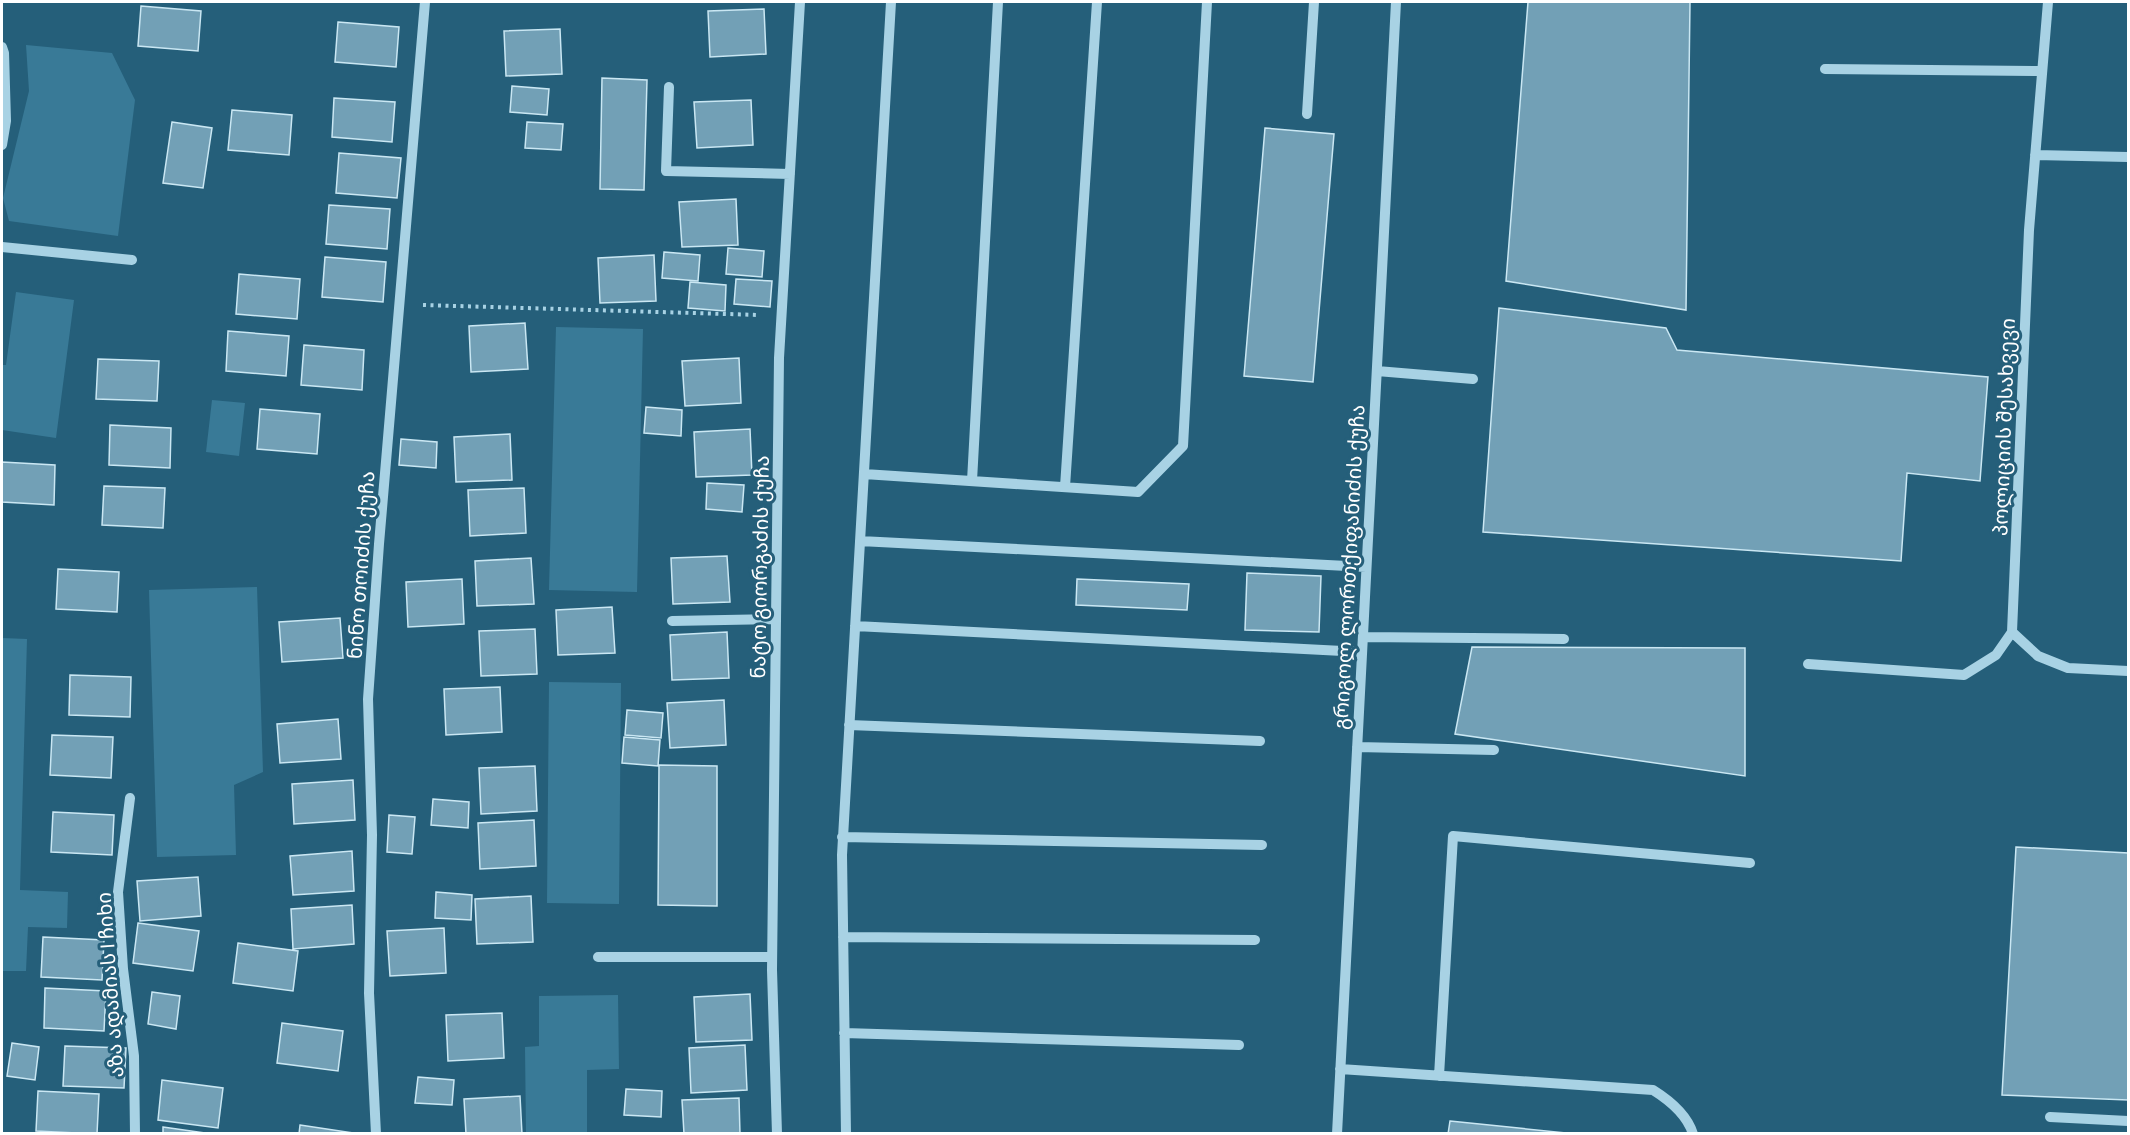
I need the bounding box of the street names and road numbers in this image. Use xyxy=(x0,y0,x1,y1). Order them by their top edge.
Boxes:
street label: პოლიციის შესახვევი xyxy=(1987,318,2021,536)
street label: გრიგოლ ლორთქიფანიძის ქუჩა xyxy=(1327,404,1370,730)
street label: ნატო გიორგაძის ქუჩა xyxy=(745,455,774,679)
street label: ნინო თოიძის ქუჩა xyxy=(341,470,380,660)
street label: აზა ადამიას I ჩიხი xyxy=(91,891,129,1078)

